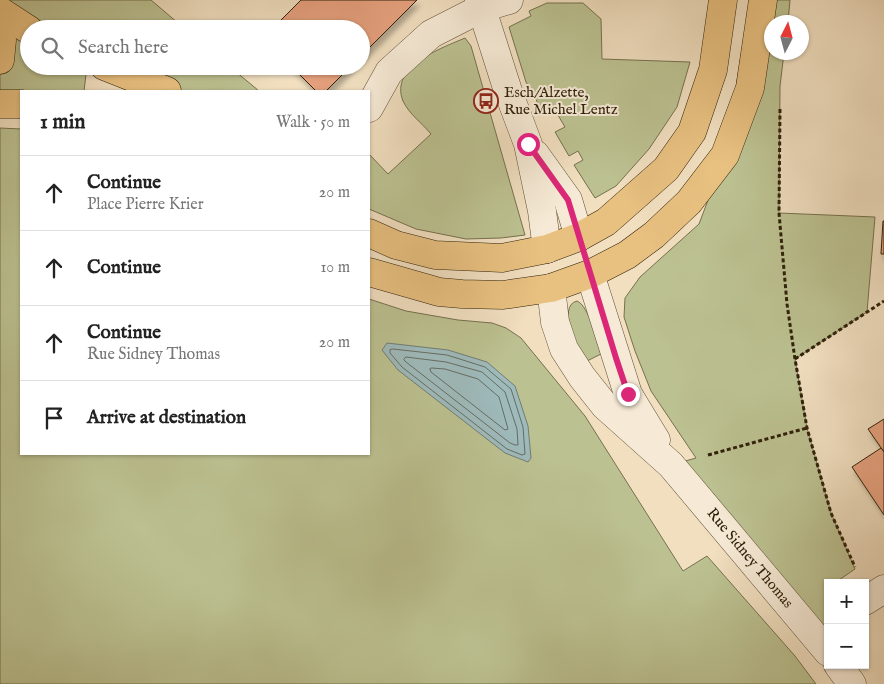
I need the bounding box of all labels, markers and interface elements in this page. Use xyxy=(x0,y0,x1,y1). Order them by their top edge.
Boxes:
north arrow xyxy=(764,15,809,60)
search box xyxy=(20,20,370,75)
icon: search xyxy=(38,34,66,62)
text: Search here xyxy=(78,36,169,60)
place label: Esch/Alzette, Rue Michel Lentz xyxy=(504,83,618,119)
bus stop icon: Esch/Alzette, Rue Michel Lentz xyxy=(473,88,499,114)
text: 1 min xyxy=(40,109,85,136)
text: Walk · 50 m xyxy=(276,113,350,133)
route start xyxy=(517,133,540,156)
text: Continue xyxy=(87,171,161,195)
icon: ahead xyxy=(40,179,68,207)
text: 20 m xyxy=(319,183,350,203)
text: Place Pierre Krier xyxy=(87,195,204,215)
icon: ahead xyxy=(40,254,68,282)
text: Continue xyxy=(87,256,161,280)
text: 10 m xyxy=(320,258,350,278)
text: Continue xyxy=(87,321,161,345)
icon: ahead xyxy=(40,329,68,357)
text: 20 m xyxy=(319,333,350,353)
text: Rue Sidney Thomas xyxy=(87,345,220,365)
route end xyxy=(617,383,640,406)
icon: arrive xyxy=(40,404,68,432)
text: Arrive at destination xyxy=(87,406,246,430)
street label: Rue Sidney Thomas xyxy=(703,504,797,612)
map controls xyxy=(824,579,869,669)
button: + xyxy=(824,579,869,624)
button: − xyxy=(824,624,869,669)

